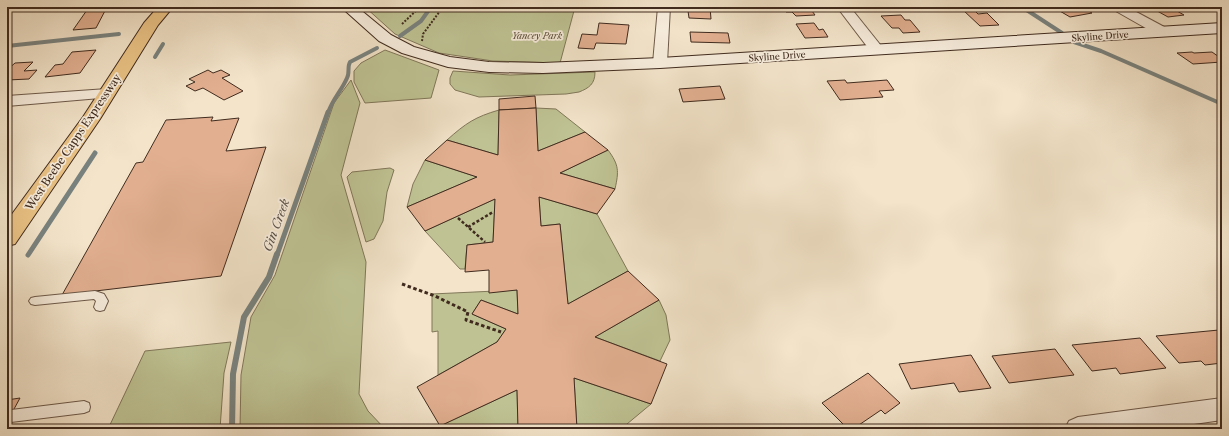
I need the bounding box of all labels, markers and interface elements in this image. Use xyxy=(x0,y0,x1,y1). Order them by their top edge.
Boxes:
street label: Skyline Drive xyxy=(1071,29,1129,43)
park label: Yancey Park xyxy=(512,30,562,41)
street label: Skyline Drive xyxy=(748,49,806,63)
street label: West Beebe Capps Expressway xyxy=(21,70,124,214)
water label: Gin Creek xyxy=(260,196,293,253)

